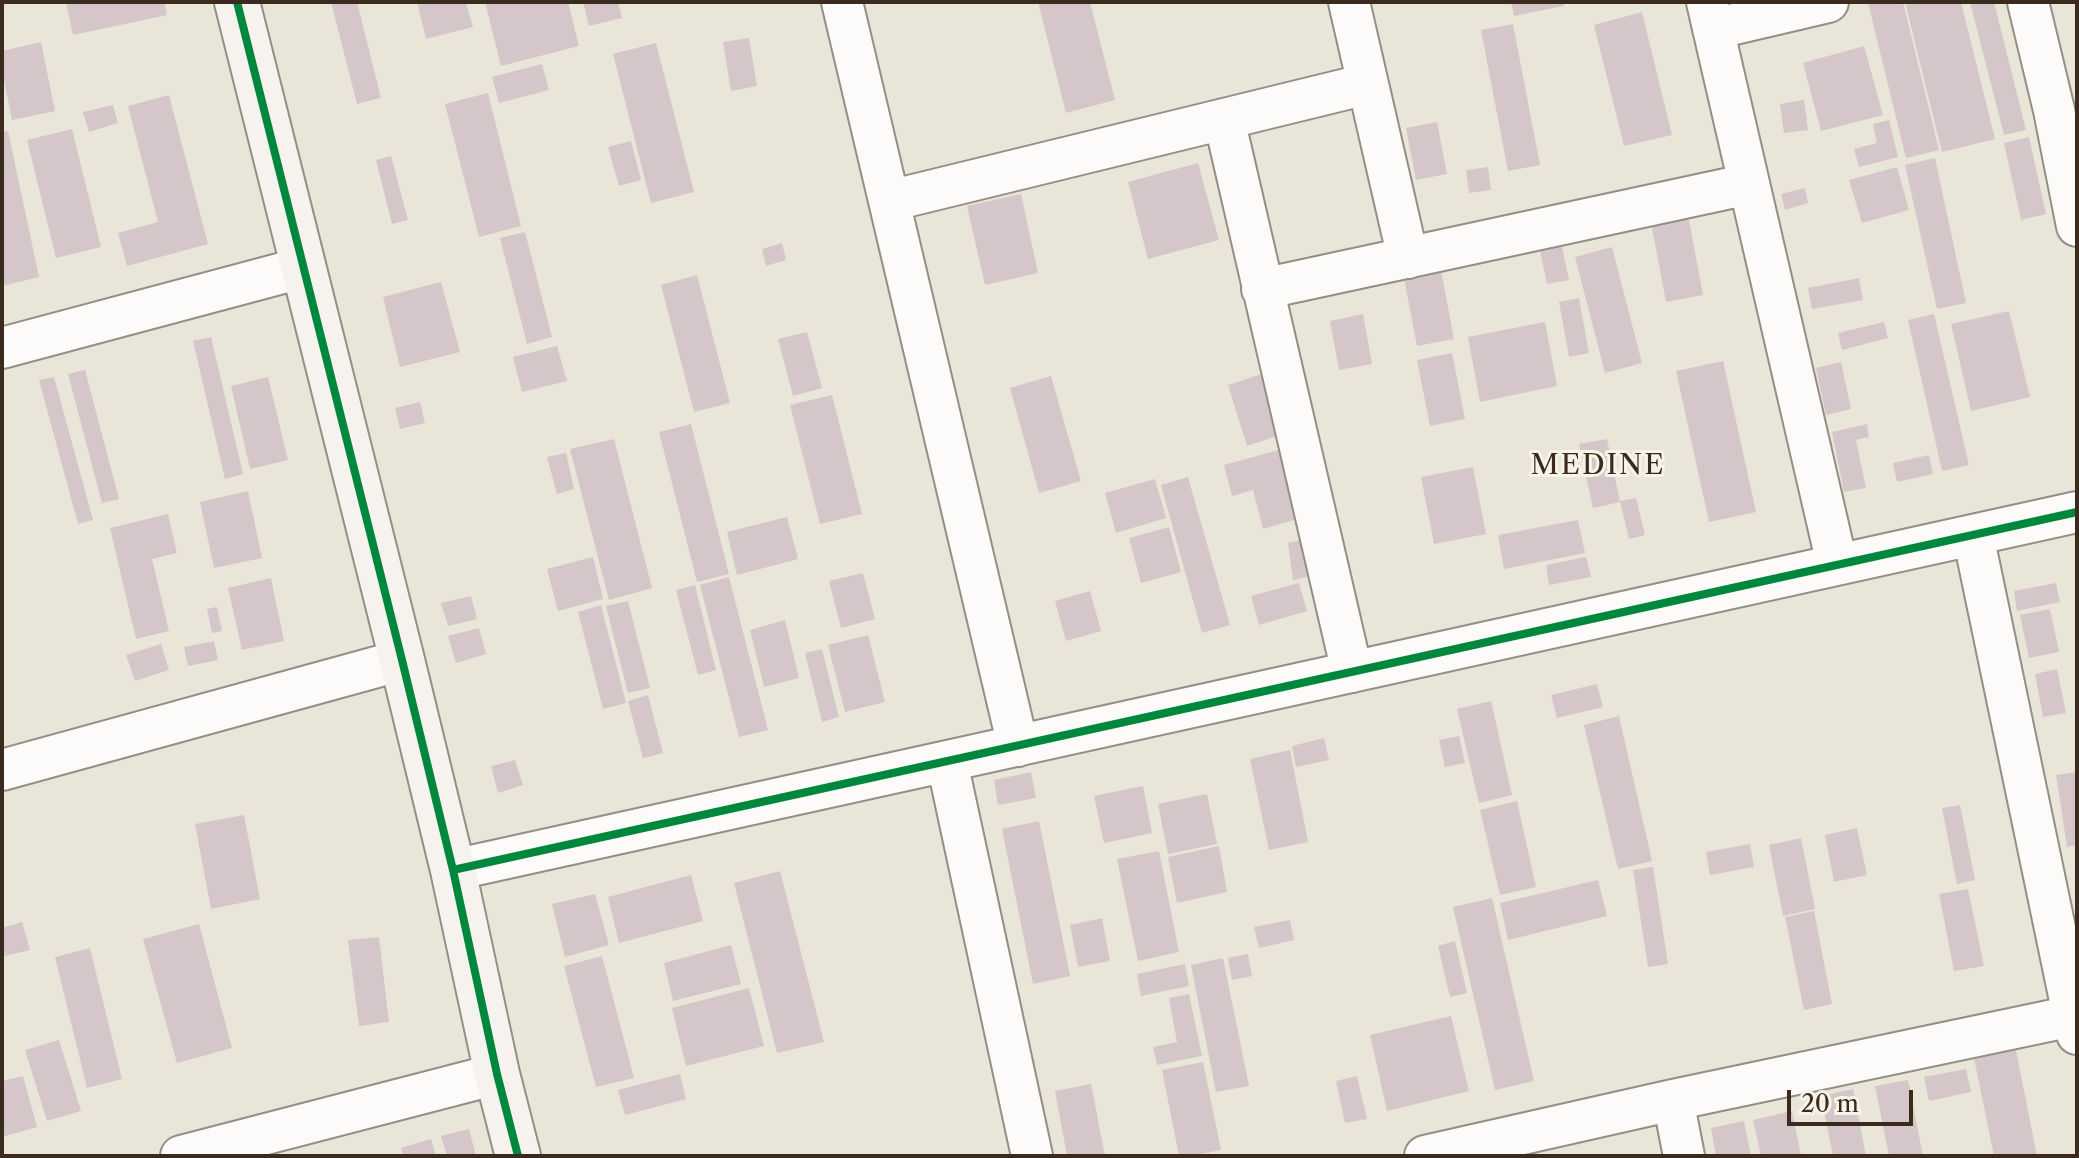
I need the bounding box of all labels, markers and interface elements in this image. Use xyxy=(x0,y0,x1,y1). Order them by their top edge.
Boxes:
district label: MEDINE xyxy=(1531,449,1665,483)
scale bar xyxy=(1791,1074,1917,1124)
text: 20 m xyxy=(1801,1089,1859,1118)

